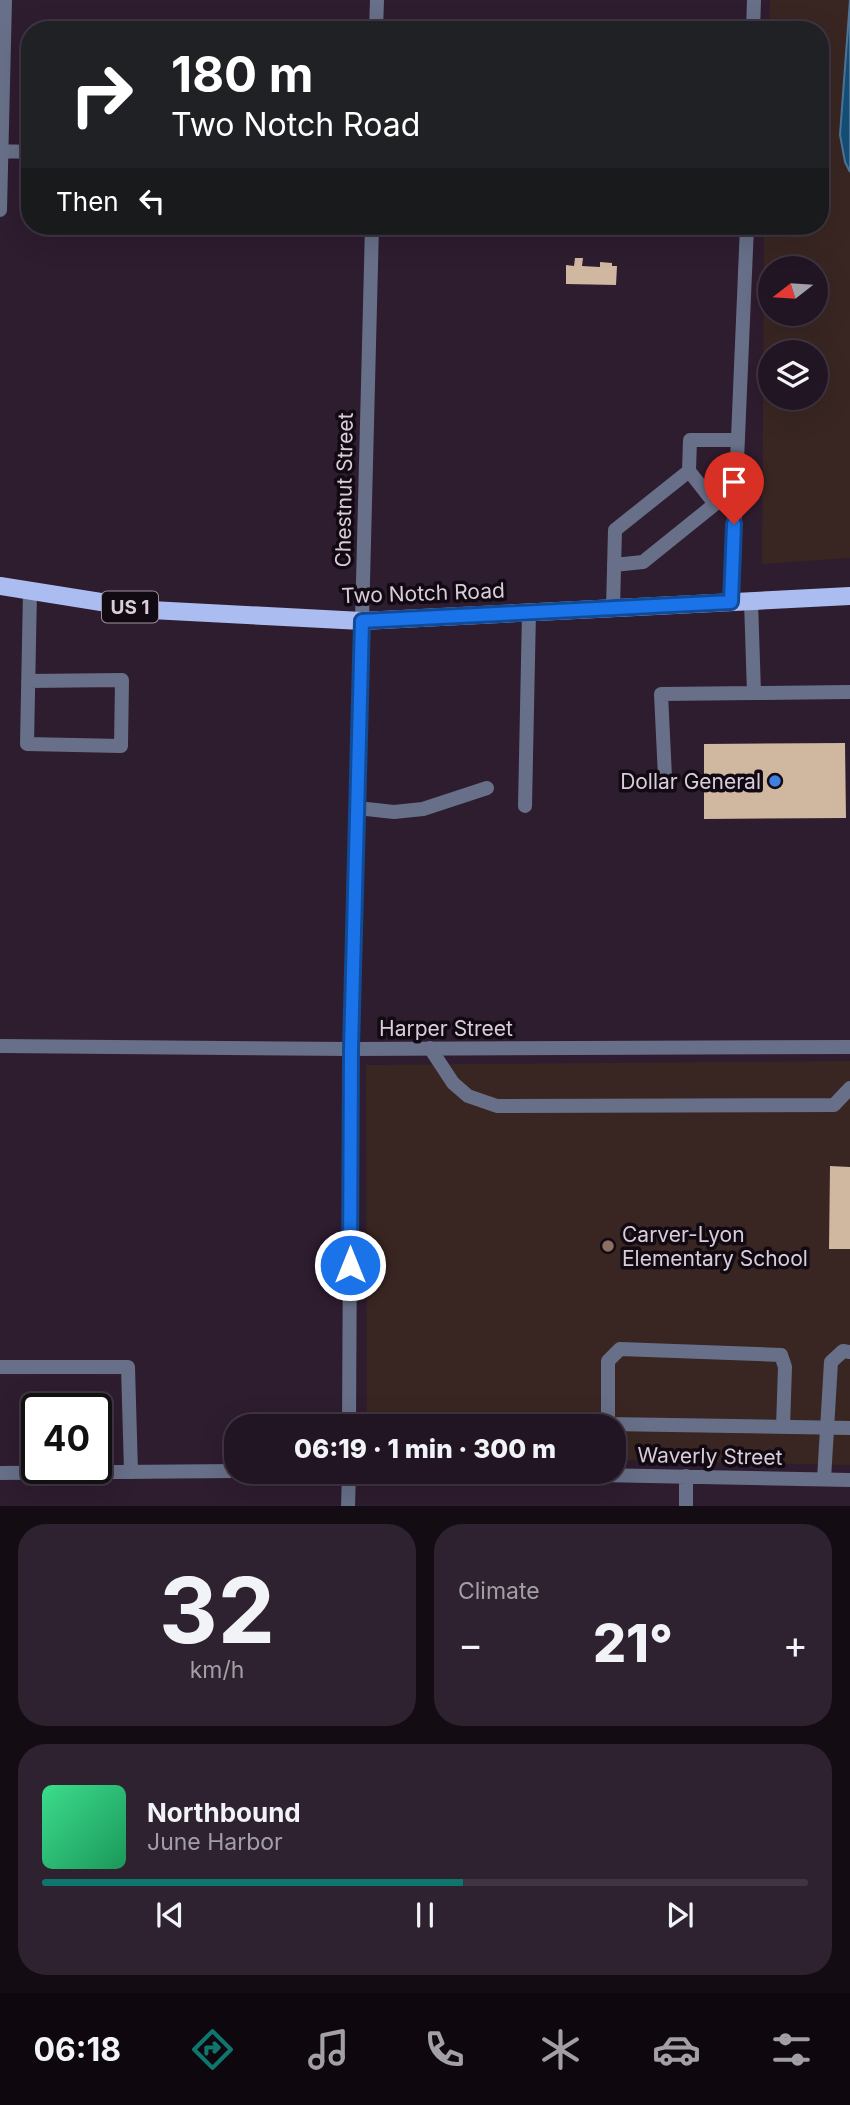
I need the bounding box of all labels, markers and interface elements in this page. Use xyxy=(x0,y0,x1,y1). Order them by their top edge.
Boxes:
text: 180 m xyxy=(171,45,313,104)
icon: right xyxy=(56,49,147,140)
text: Two Notch Road xyxy=(171,105,420,144)
icon: left xyxy=(133,182,171,220)
text: Then xyxy=(56,186,119,217)
north arrow xyxy=(758,256,828,326)
map controls xyxy=(758,256,828,410)
button: layers xyxy=(758,340,828,410)
street label: Chestnut Street xyxy=(330,412,358,568)
pin xyxy=(704,452,764,524)
icon: arrive xyxy=(715,463,753,501)
street label: Two Notch Road xyxy=(341,578,505,608)
road number: US 1 xyxy=(102,592,158,622)
place label: Dollar General xyxy=(620,769,761,794)
marker: Dollar General xyxy=(767,773,783,789)
street label: Harper Street xyxy=(379,1016,513,1041)
place label: Carver-Lyon Elementary School xyxy=(622,1222,808,1271)
position arrow xyxy=(313,1228,387,1302)
marker: Carver-Lyon Elementary School xyxy=(600,1238,616,1254)
speed limit sign: 40 xyxy=(21,1393,112,1484)
text: 06:19 · 1 min · 300 m xyxy=(294,1433,556,1464)
street label: Waverly Street xyxy=(637,1442,783,1470)
text: 32 xyxy=(159,1555,275,1665)
text: Climate xyxy=(458,1577,540,1605)
text: 21° xyxy=(593,1612,673,1675)
text: − xyxy=(458,1621,483,1667)
text: + xyxy=(783,1621,808,1667)
text: km/h xyxy=(190,1656,244,1684)
text: Northbound xyxy=(147,1797,301,1828)
text: June Harbor xyxy=(147,1828,283,1856)
icon: previous xyxy=(151,1896,189,1934)
icon: pause xyxy=(406,1896,444,1934)
icon: next xyxy=(661,1896,699,1934)
icon: directions xyxy=(188,2025,237,2074)
icon: music xyxy=(304,2025,353,2074)
icon: phone xyxy=(420,2025,469,2074)
icon: climate xyxy=(536,2025,585,2074)
icon: car xyxy=(652,2025,701,2074)
icon: filters xyxy=(767,2025,816,2074)
text: 06:18 xyxy=(33,2030,121,2069)

